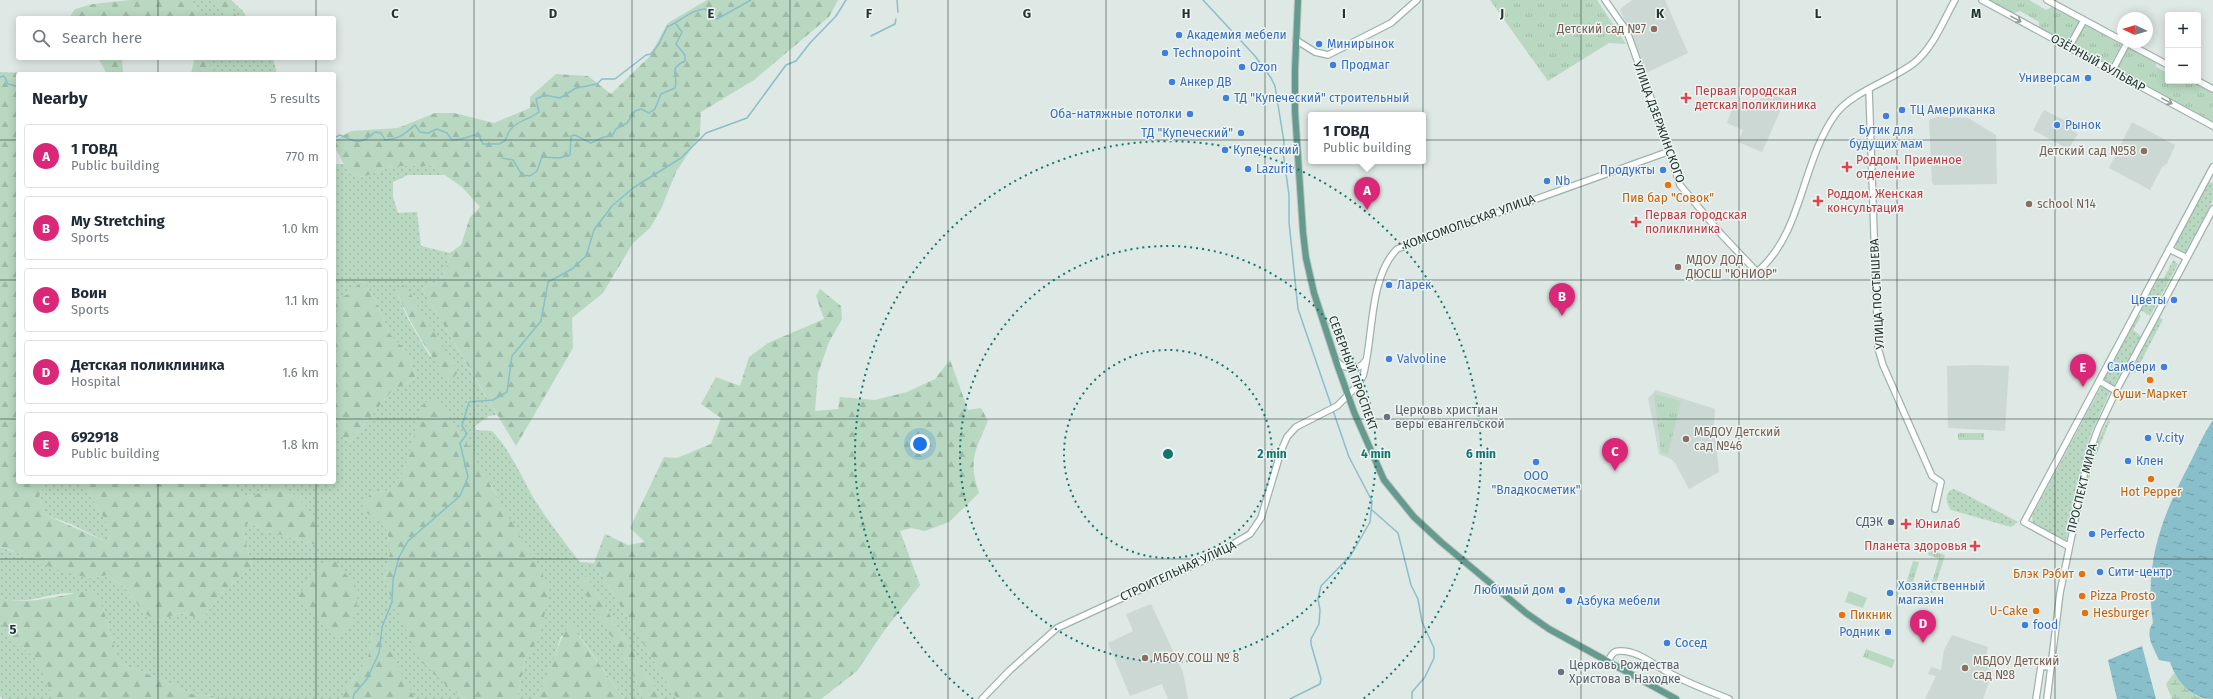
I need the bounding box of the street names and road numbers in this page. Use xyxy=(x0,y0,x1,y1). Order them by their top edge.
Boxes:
street label: ОЗЁРНЫЙ БУЛЬВАР xyxy=(2048,30,2148,95)
street label: УЛИЦА ДЗЕРЖИНСКОГО xyxy=(1630,59,1688,185)
street label: КОМСОМОЛЬСКАЯ УЛИЦА xyxy=(1401,192,1537,252)
street label: УЛИЦА ПОСТЫШЕВА xyxy=(1867,238,1887,350)
street label: СЕВЕРНЫЙ ПРОСПЕКТ xyxy=(1326,313,1381,433)
street label: ПРОСПЕКТ МИРА xyxy=(2064,442,2100,534)
street label: СТРОИТЕЛЬНАЯ УЛИЦА xyxy=(1118,538,1238,604)

